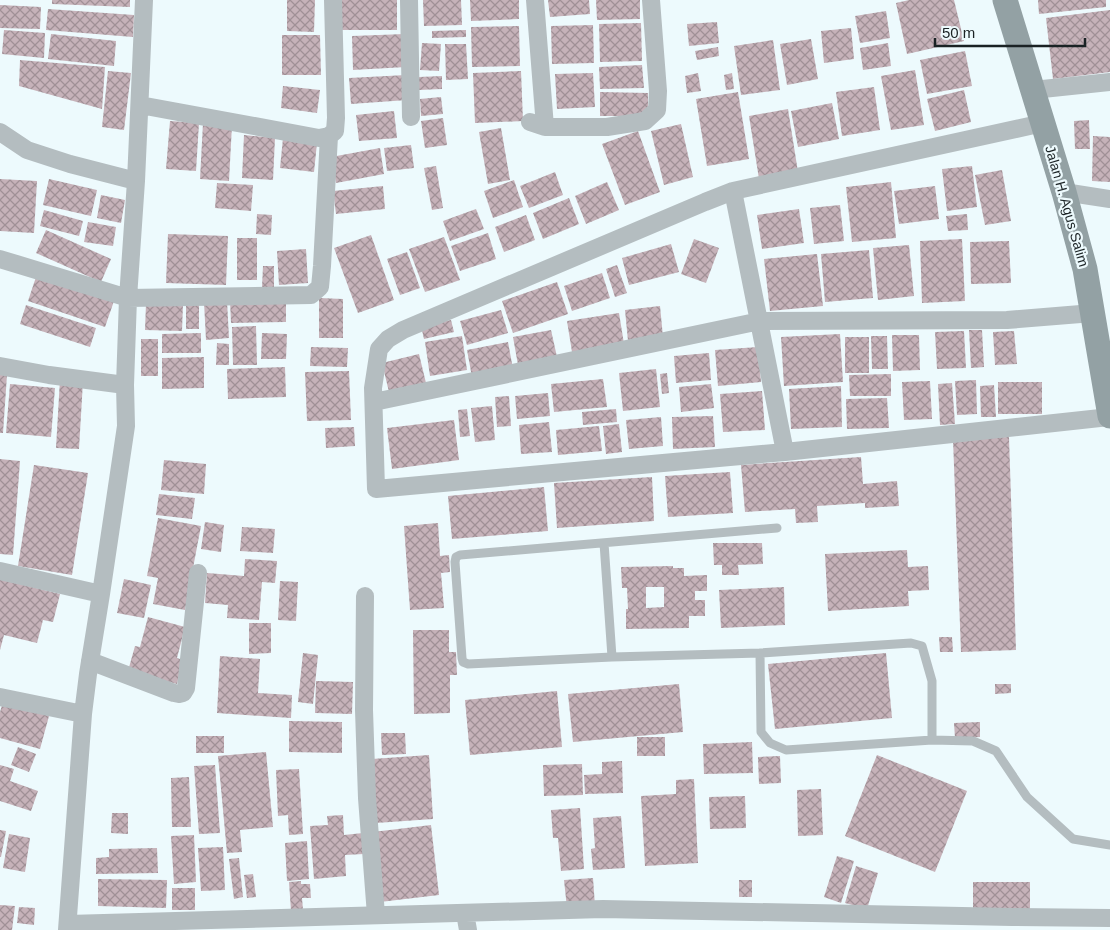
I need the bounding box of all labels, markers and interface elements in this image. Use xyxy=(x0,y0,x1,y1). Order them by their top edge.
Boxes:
scale bar xyxy=(935,15,1085,47)
text: 50 m xyxy=(942,24,975,41)
street label: Jalan H. Agus Salim xyxy=(1042,144,1092,268)

